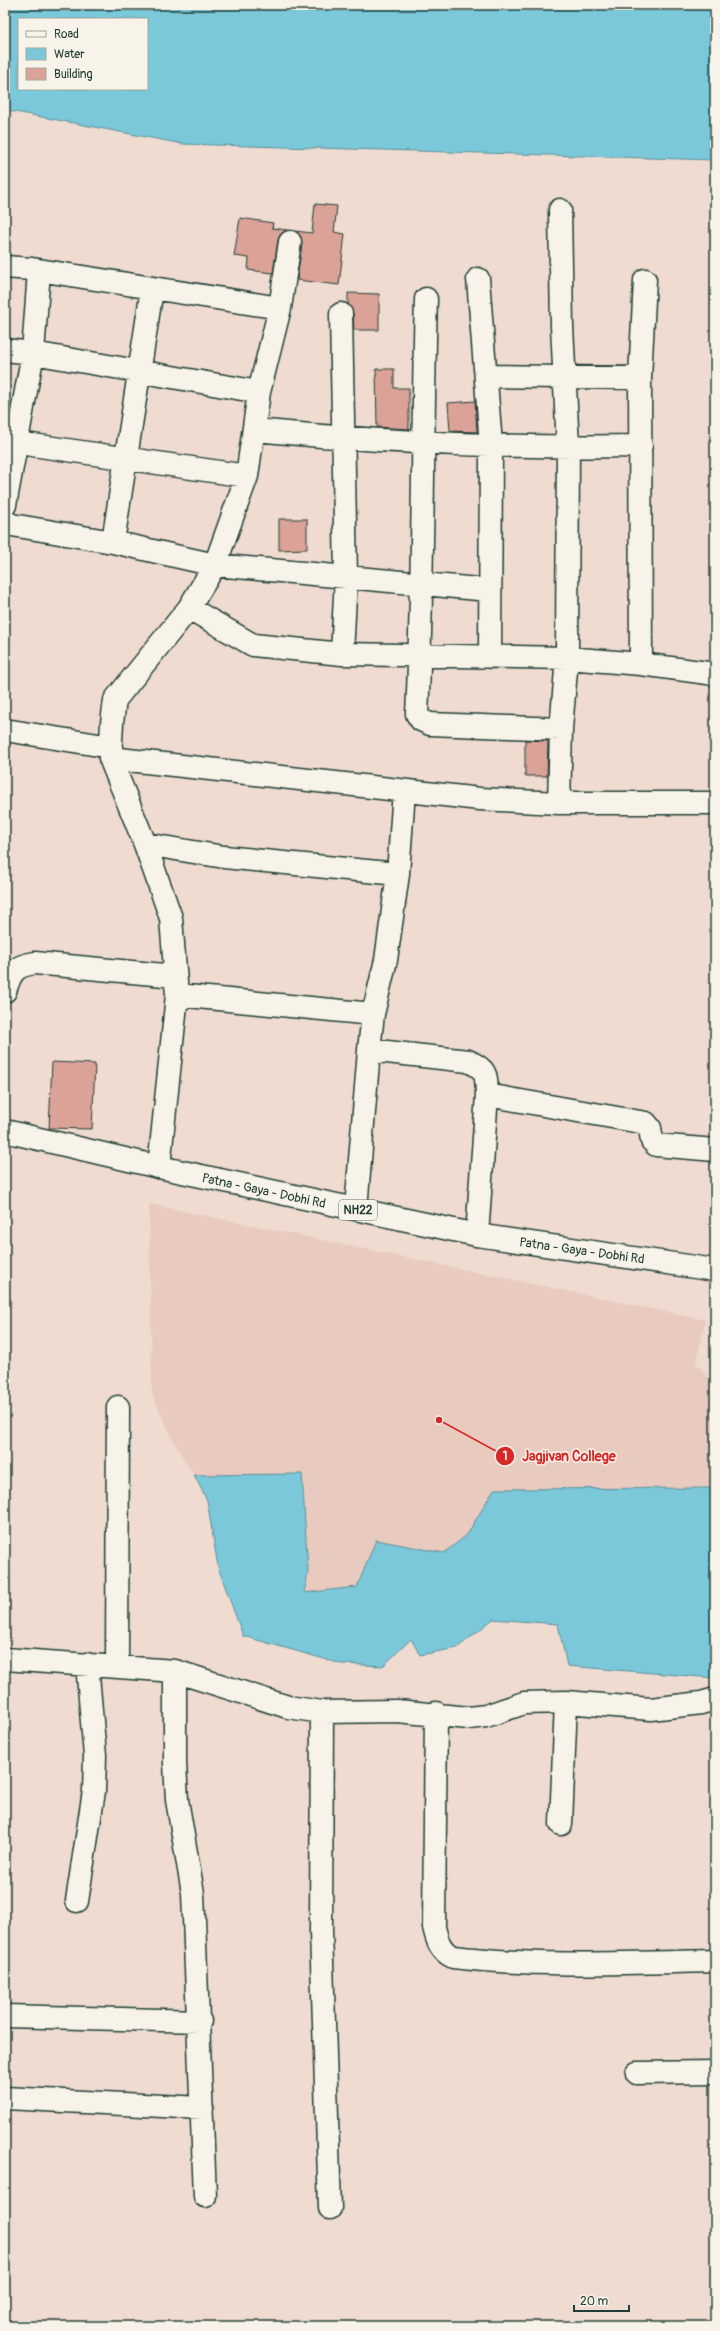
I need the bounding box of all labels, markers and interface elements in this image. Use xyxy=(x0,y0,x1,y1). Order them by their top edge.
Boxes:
legend xyxy=(18,18,148,90)
text: Road xyxy=(54,27,79,42)
text: Water xyxy=(54,47,85,62)
text: Building xyxy=(54,67,93,82)
street label: Patna - Gaya - Dobhi Rd xyxy=(200,1170,327,1212)
road number: NH22 xyxy=(339,1200,377,1220)
street label: Patna - Gaya - Dobhi Rd xyxy=(518,1234,646,1268)
callout: Jagjivan College xyxy=(495,1443,624,1469)
text: Jagjivan College xyxy=(522,1448,617,1465)
text: 1 xyxy=(503,1449,507,1464)
scale bar xyxy=(574,2287,629,2313)
text: 20 m xyxy=(580,2294,609,2309)

